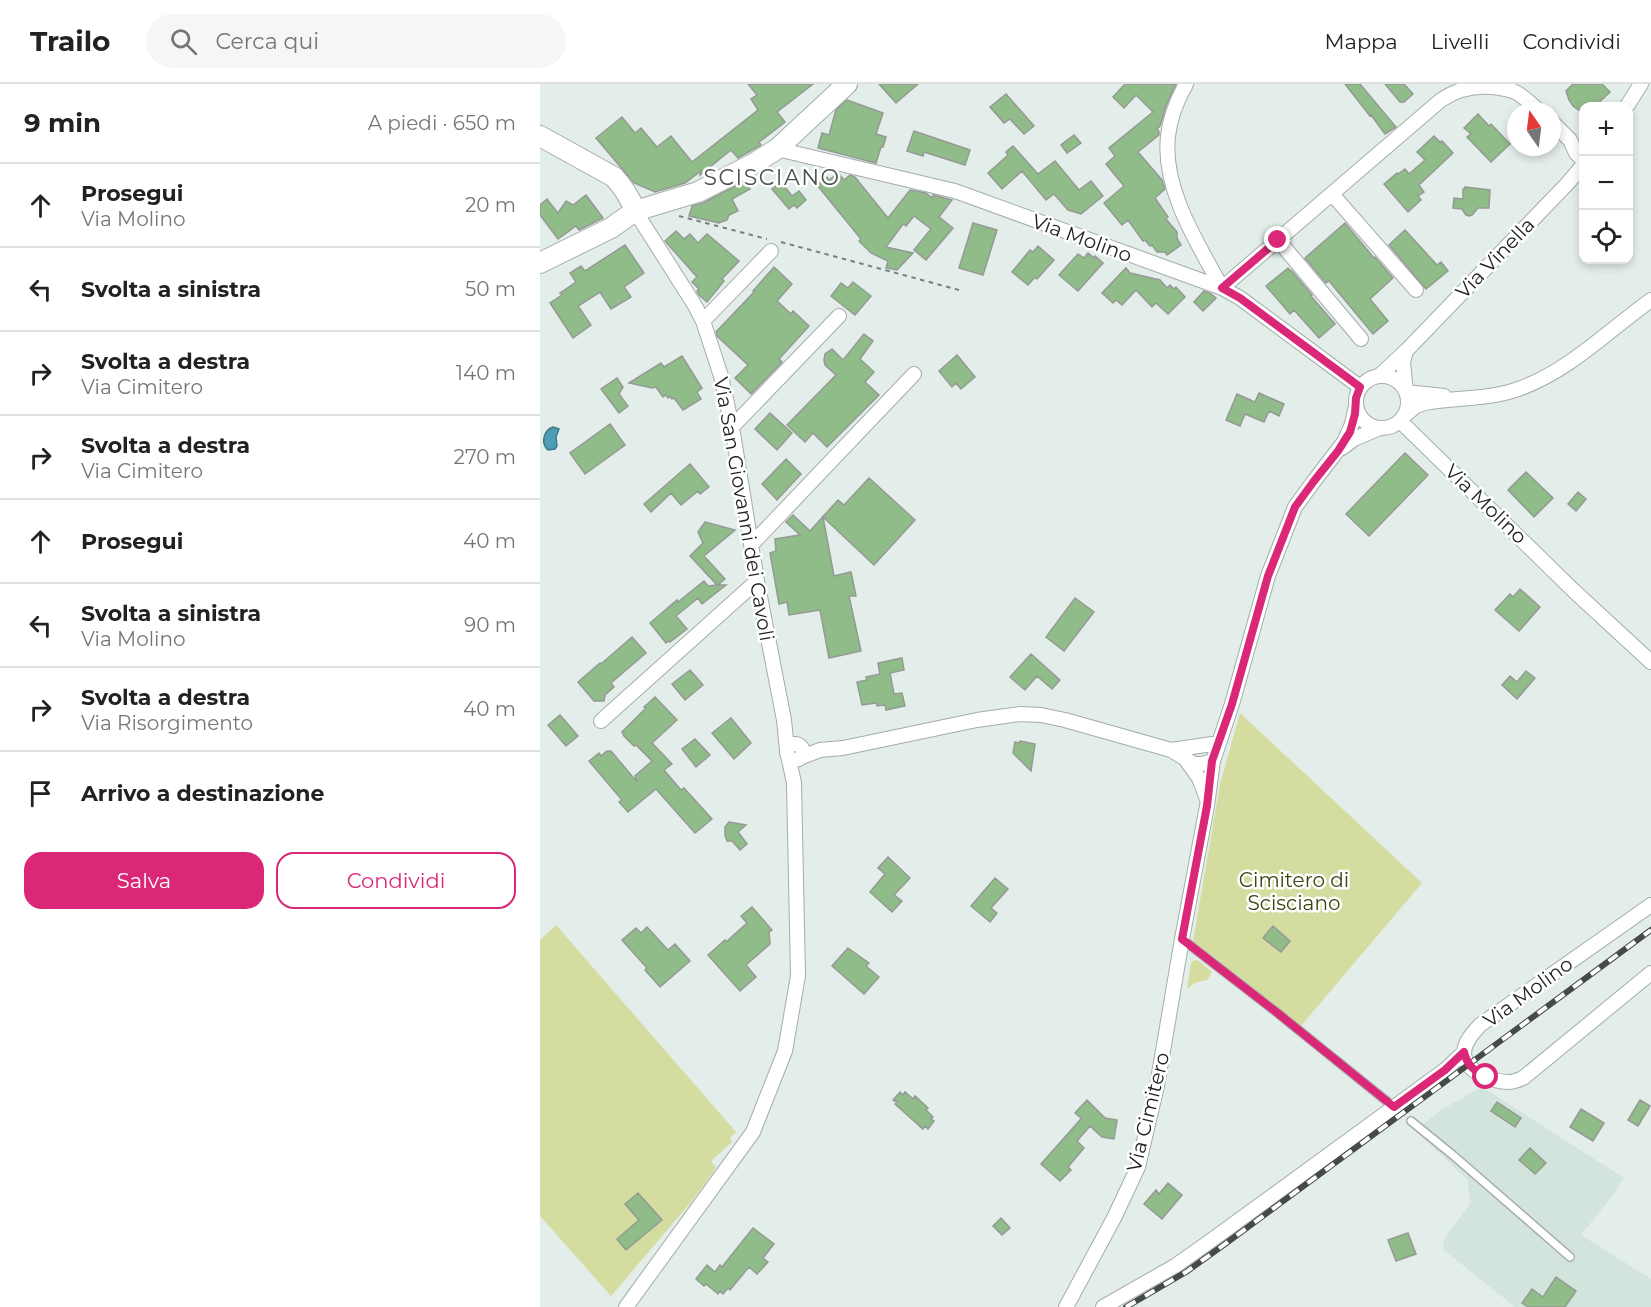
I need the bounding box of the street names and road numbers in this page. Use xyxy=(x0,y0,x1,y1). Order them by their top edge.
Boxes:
street label: Via Molino xyxy=(1029,209,1135,267)
street label: Via Vinella xyxy=(1451,213,1539,303)
street label: Via San Giovanni dei Cavoli xyxy=(709,375,779,643)
street label: Via Molino xyxy=(1440,459,1532,549)
street label: Via Molino xyxy=(1479,952,1577,1032)
street label: Via Cimitero xyxy=(1122,1050,1174,1174)

